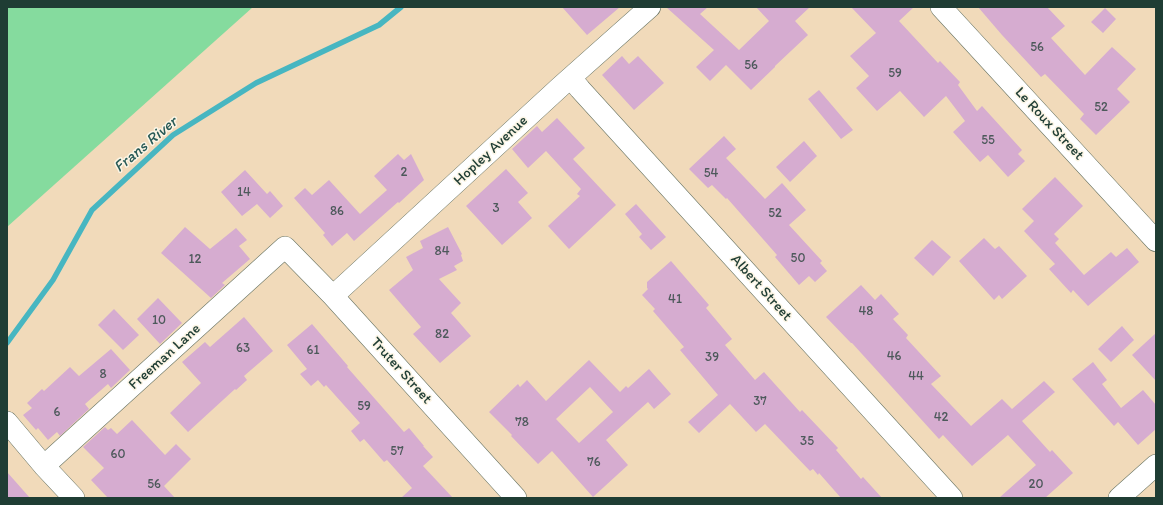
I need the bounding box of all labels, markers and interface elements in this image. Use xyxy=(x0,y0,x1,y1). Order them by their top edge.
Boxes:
house number: 56 xyxy=(1030,40,1044,56)
house number: 56 xyxy=(744,58,758,74)
house number: 59 xyxy=(888,66,902,82)
street label: Le Roux Street xyxy=(1011,84,1087,164)
house number: 52 xyxy=(1094,100,1108,116)
street label: Hopley Avenue xyxy=(450,112,532,190)
water label: Frans River xyxy=(110,113,182,177)
house number: 55 xyxy=(981,133,995,149)
house number: 2 xyxy=(401,165,407,181)
house number: 54 xyxy=(704,166,718,182)
house number: 14 xyxy=(237,185,251,201)
house number: 3 xyxy=(492,201,500,217)
house number: 86 xyxy=(330,204,344,220)
house number: 52 xyxy=(768,206,782,222)
house number: 84 xyxy=(435,244,449,260)
street label: Albert Street xyxy=(726,251,796,325)
house number: 50 xyxy=(791,251,805,267)
house number: 12 xyxy=(189,252,201,268)
house number: 41 xyxy=(668,292,682,308)
house number: 48 xyxy=(859,304,873,320)
house number: 10 xyxy=(152,313,166,329)
street label: Freeman Lane xyxy=(125,320,205,394)
house number: 82 xyxy=(435,327,449,343)
street label: Truter Street xyxy=(366,334,436,408)
house number: 63 xyxy=(236,341,250,357)
house number: 61 xyxy=(307,343,319,359)
house number: 46 xyxy=(887,349,901,365)
house number: 39 xyxy=(705,350,719,366)
house number: 8 xyxy=(99,367,107,383)
house number: 44 xyxy=(908,369,924,385)
house number: 37 xyxy=(753,394,767,410)
house number: 59 xyxy=(357,399,371,415)
house number: 6 xyxy=(54,405,60,421)
house number: 42 xyxy=(934,410,948,426)
house number: 78 xyxy=(515,415,529,431)
house number: 35 xyxy=(800,434,814,450)
house number: 57 xyxy=(390,444,404,460)
house number: 60 xyxy=(111,447,125,463)
house number: 76 xyxy=(587,455,601,471)
house number: 56 xyxy=(147,477,161,493)
house number: 20 xyxy=(1029,477,1043,493)

